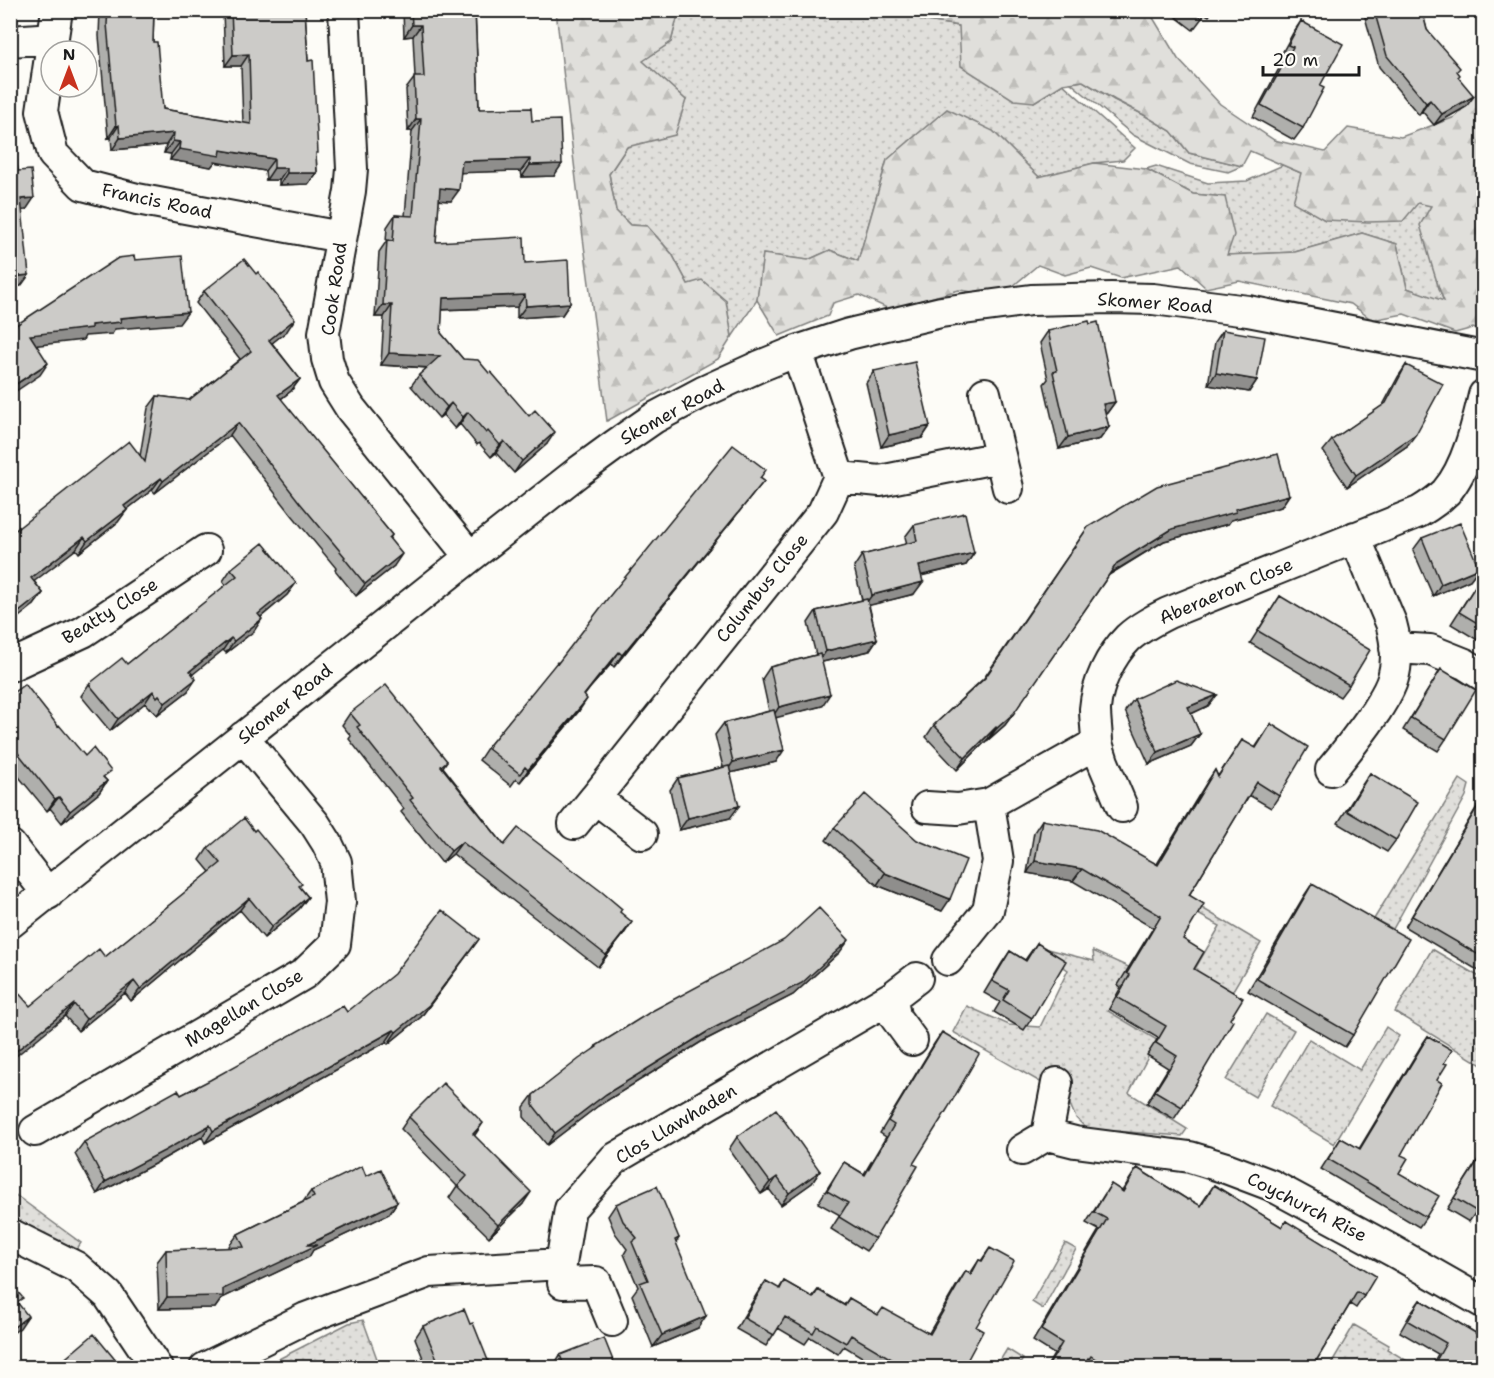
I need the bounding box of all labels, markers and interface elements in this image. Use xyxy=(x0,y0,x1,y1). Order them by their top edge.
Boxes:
north arrow xyxy=(39,39,99,99)
scale bar xyxy=(1263,39,1359,77)
text: N xyxy=(63,44,75,65)
text: 20 m xyxy=(1272,48,1318,72)
street label: Francis Road xyxy=(100,178,214,224)
street label: Cook Road xyxy=(316,241,352,337)
street label: Skomer Road xyxy=(1097,287,1213,319)
street label: Skomer Road xyxy=(616,374,728,450)
street label: Columbus Close xyxy=(711,528,813,648)
street label: Aberaeron Close xyxy=(1155,552,1297,630)
street label: Beatty Close xyxy=(58,572,162,650)
street label: Skomer Road xyxy=(233,658,337,750)
street label: Magellan Close xyxy=(180,963,308,1053)
street label: Clos Llawhaden xyxy=(611,1078,741,1170)
street label: Coychurch Rise xyxy=(1243,1167,1371,1247)

